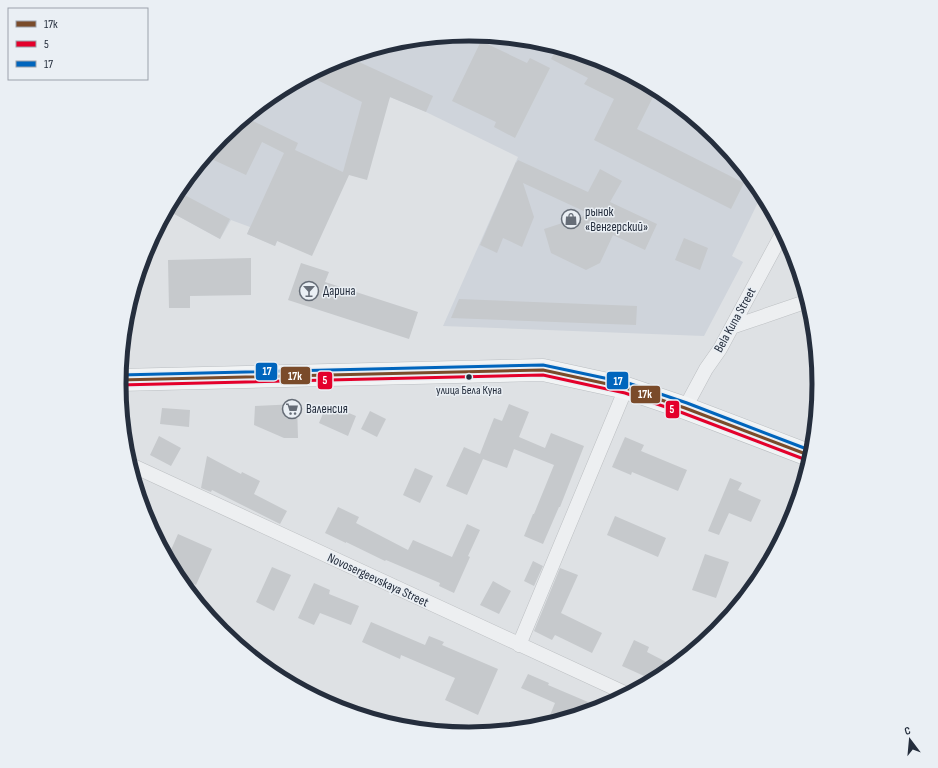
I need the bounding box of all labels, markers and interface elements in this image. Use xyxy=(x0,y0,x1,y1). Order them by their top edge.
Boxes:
legend xyxy=(8,8,148,80)
text: 17к xyxy=(44,17,58,32)
text: 5 xyxy=(44,37,49,52)
text: 17 xyxy=(44,57,53,72)
place label: рынок «Венгерский» xyxy=(585,204,648,235)
shop icon: рынок «Венгерский» xyxy=(560,208,582,230)
bar icon: Дарина xyxy=(298,280,320,302)
place label: Дарина xyxy=(323,283,355,299)
street label: Bela Kuna Street xyxy=(711,285,759,355)
line badge: 17 xyxy=(255,362,278,381)
text: 17 xyxy=(262,365,272,378)
line badge: 17к xyxy=(280,366,311,385)
text: 17к xyxy=(288,370,302,383)
line badge: 5 xyxy=(317,371,333,390)
line badge: 17 xyxy=(606,371,629,390)
marker: улица Бела Куна xyxy=(464,372,474,382)
text: 5 xyxy=(323,374,328,387)
text: 17 xyxy=(613,375,623,388)
place label: улица Бела Куна xyxy=(436,383,502,398)
line badge: 17к xyxy=(630,385,661,404)
text: 17к xyxy=(638,388,652,401)
supermarket icon: Валенсия xyxy=(281,398,303,420)
line badge: 5 xyxy=(665,400,680,419)
place label: Валенсия xyxy=(306,401,348,417)
text: 5 xyxy=(670,403,675,416)
street label: Novosergeevskaya Street xyxy=(325,550,431,610)
north arrow xyxy=(890,720,930,760)
text: С xyxy=(903,724,912,738)

